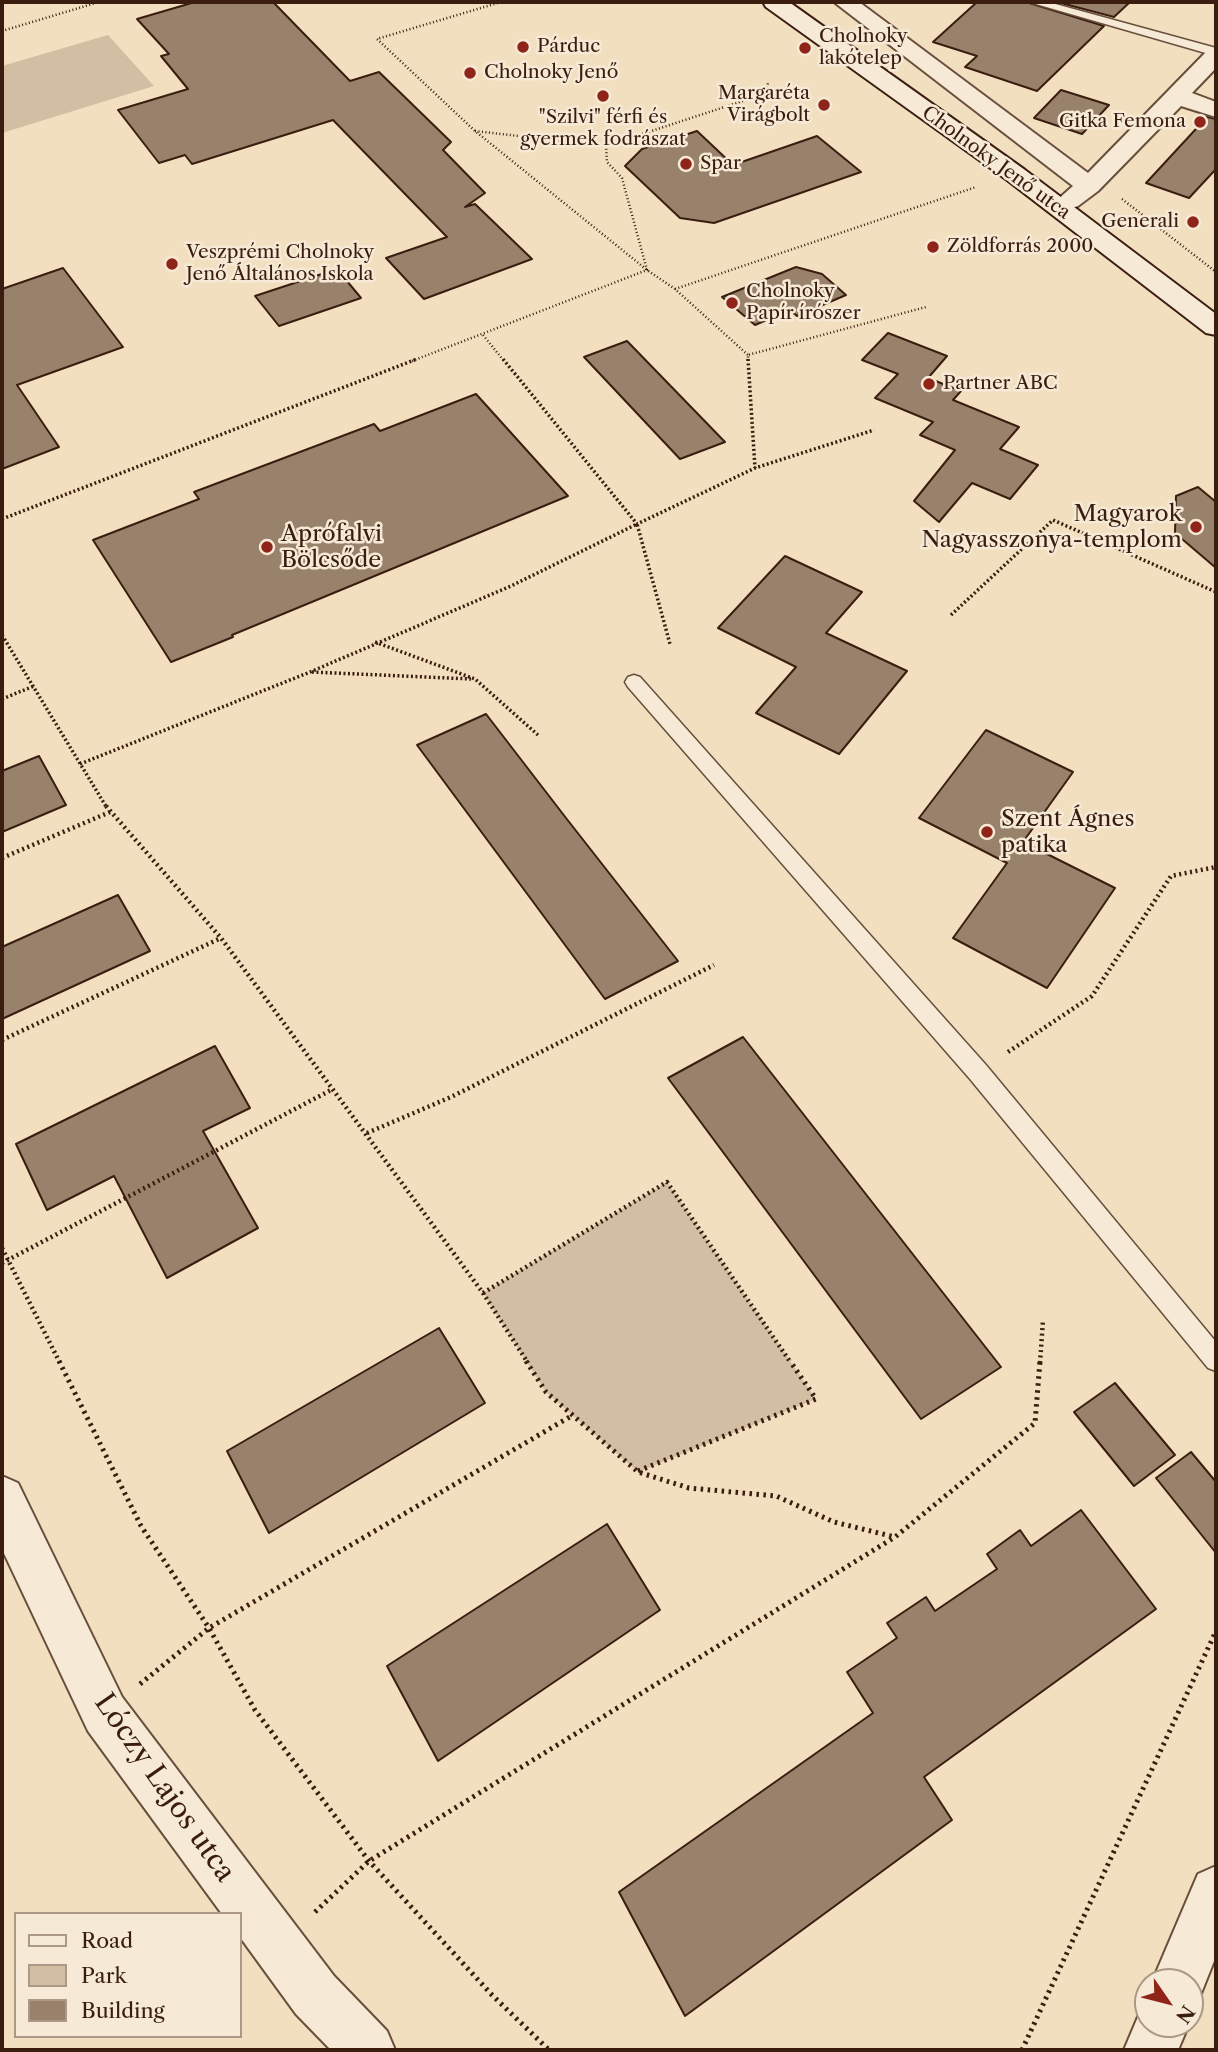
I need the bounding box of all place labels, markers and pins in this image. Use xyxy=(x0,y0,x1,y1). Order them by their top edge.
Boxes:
place label: Cholnoky lakótelep xyxy=(819,26,908,70)
place label: Párduc xyxy=(537,36,600,58)
marker: Párduc xyxy=(515,39,531,55)
marker: Cholnoky lakótelep xyxy=(797,40,813,56)
place label: Cholnoky Jenő xyxy=(484,62,618,84)
marker: Cholnoky Jenő xyxy=(462,65,478,81)
place label: Margaréta Virágbolt xyxy=(718,83,810,127)
marker: "Szilvi" férfi és gyermek fodrászat xyxy=(595,88,611,104)
marker: Margaréta Virágbolt xyxy=(816,97,832,113)
place label: "Szilvi" férfi és gyermek fodrászat xyxy=(520,107,686,151)
place label: Gitka Femona xyxy=(1059,111,1186,133)
marker: Gitka Femona xyxy=(1192,114,1208,130)
place label: Spar xyxy=(700,153,741,175)
marker: Spar xyxy=(678,156,694,172)
place label: Generali xyxy=(1101,211,1179,233)
marker: Generali xyxy=(1185,214,1201,230)
place label: Zöldforrás 2000 xyxy=(947,236,1093,258)
marker: Zöldforrás 2000 xyxy=(925,239,941,255)
place label: Veszprémi Cholnoky Jenő Általános Iskola xyxy=(186,242,374,286)
marker: Veszprémi Cholnoky Jenő Általános Iskola xyxy=(164,256,180,272)
place label: Cholnoky Papír írószer xyxy=(746,281,861,325)
marker: Cholnoky Papír írószer xyxy=(724,295,740,311)
place label: Partner ABC xyxy=(943,373,1058,395)
marker: Partner ABC xyxy=(921,376,937,392)
place label: Magyarok Nagyasszonya-templom xyxy=(921,500,1182,554)
marker: Magyarok Nagyasszonya-templom xyxy=(1188,519,1204,535)
place label: Aprófalvi Bölcsőde xyxy=(281,520,382,574)
marker: Aprófalvi Bölcsőde xyxy=(259,539,275,555)
place label: Szent Ágnes patika xyxy=(1001,805,1134,859)
marker: Szent Ágnes patika xyxy=(979,824,995,840)

